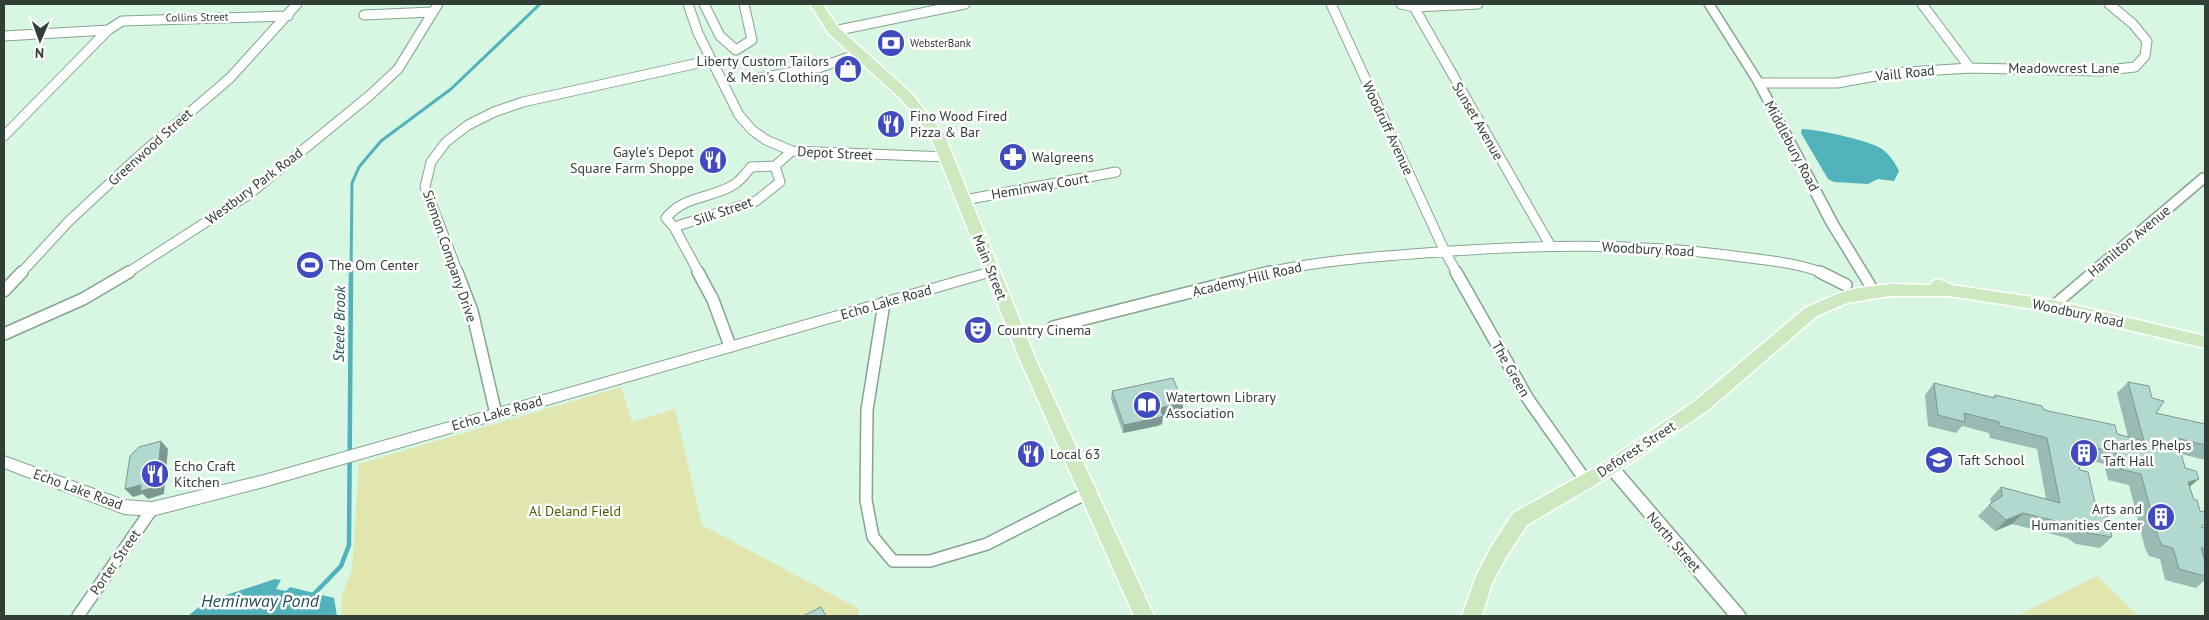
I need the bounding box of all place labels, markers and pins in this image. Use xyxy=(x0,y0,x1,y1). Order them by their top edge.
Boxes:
bank icon: WebsterBank xyxy=(876,28,906,58)
place label: WebsterBank xyxy=(910,36,972,50)
place label: Liberty Custom Tailors & Men's Clothing xyxy=(696,52,829,86)
shop icon: Liberty Custom Tailors & Men's Clothing xyxy=(833,54,863,84)
place label: Fino Wood Fired Pizza & Bar xyxy=(910,107,1007,141)
restaurant icon: Fino Wood Fired Pizza & Bar xyxy=(876,109,906,139)
pharmacy icon: Walgreens xyxy=(998,142,1028,172)
place label: Gayle's Depot Square Farm Shoppe xyxy=(570,143,694,177)
restaurant icon: Gayle's Depot Square Farm Shoppe xyxy=(698,145,728,175)
place label: Walgreens xyxy=(1032,148,1094,166)
sports icon: The Om Center xyxy=(295,250,325,280)
place label: The Om Center xyxy=(329,256,419,274)
theatre icon: Country Cinema xyxy=(963,315,993,345)
place label: Country Cinema xyxy=(997,321,1091,339)
place label: Watertown Library Association xyxy=(1166,388,1276,422)
library icon: Watertown Library Association xyxy=(1132,390,1162,420)
place label: Charles Phelps Taft Hall xyxy=(2103,436,2191,470)
building icon: Charles Phelps Taft Hall xyxy=(2069,438,2099,468)
restaurant icon: Local 63 xyxy=(1016,439,1046,469)
place label: Local 63 xyxy=(1050,445,1100,463)
school or university icon: Taft School xyxy=(1924,445,1954,475)
place label: Taft School xyxy=(1958,451,2024,469)
place label: Echo Craft Kitchen xyxy=(174,457,235,491)
restaurant icon: Echo Craft Kitchen xyxy=(140,459,170,489)
place label: Arts and Humanities Center xyxy=(2031,500,2142,534)
building icon: Arts and Humanities Center xyxy=(2146,502,2176,532)

